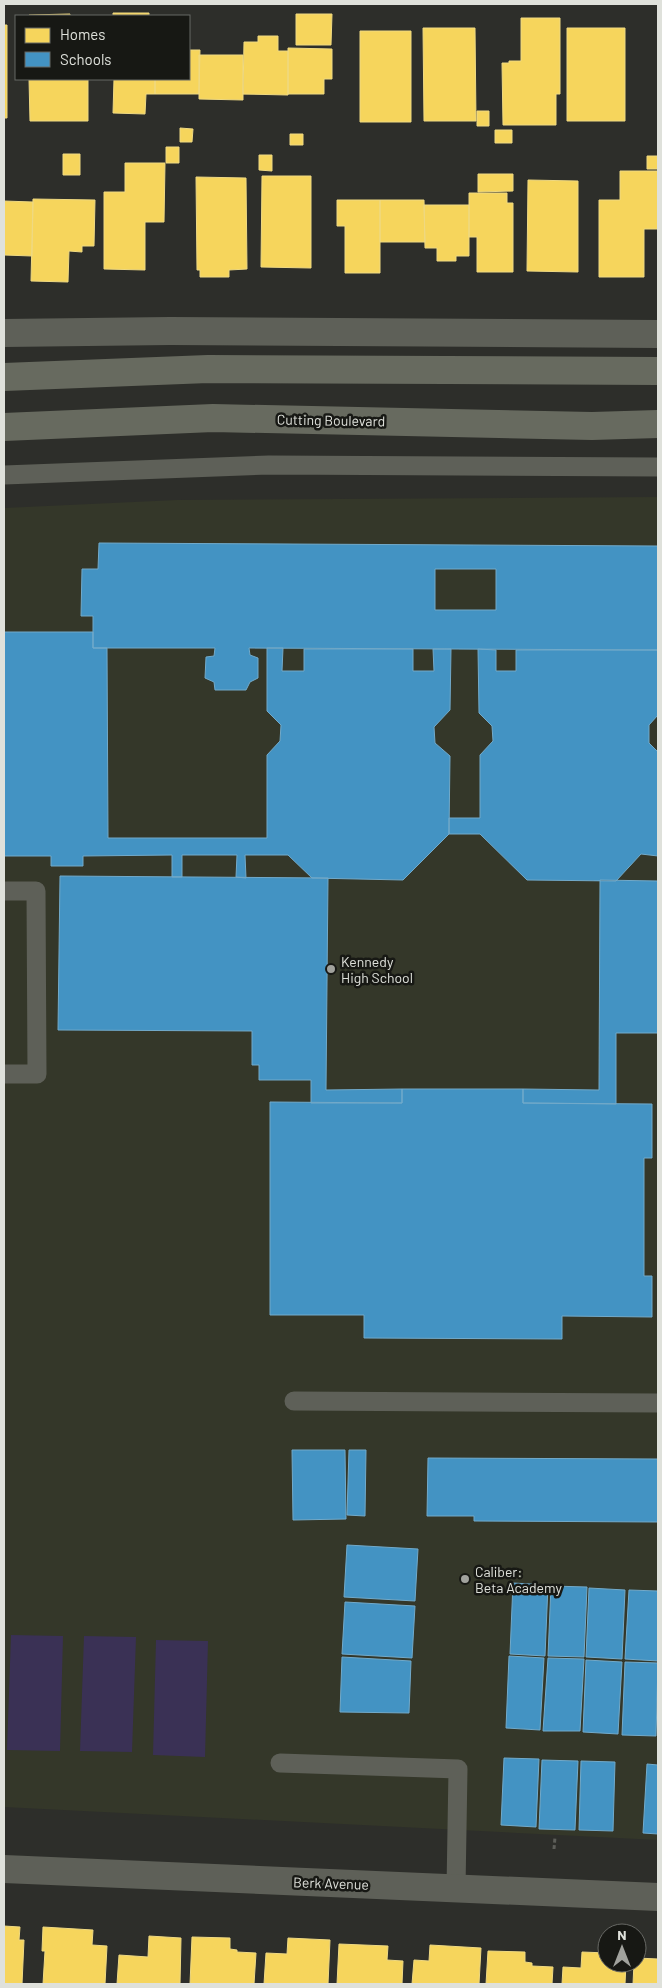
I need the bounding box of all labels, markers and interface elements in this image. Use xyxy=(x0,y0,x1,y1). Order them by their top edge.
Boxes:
legend xyxy=(15,15,190,80)
text: Homes xyxy=(60,25,105,43)
text: Schools xyxy=(60,50,112,68)
street label: Cutting Boulevard xyxy=(277,411,385,429)
place label: Kennedy High School xyxy=(341,953,413,986)
marker: Kennedy High School xyxy=(325,963,337,975)
place label: Caliber: Beta Academy xyxy=(475,1563,562,1596)
marker: Caliber: Beta Academy xyxy=(459,1573,471,1585)
street label: Berk Avenue xyxy=(293,1873,369,1893)
north arrow xyxy=(597,1923,647,1973)
text: N xyxy=(617,1926,627,1943)

